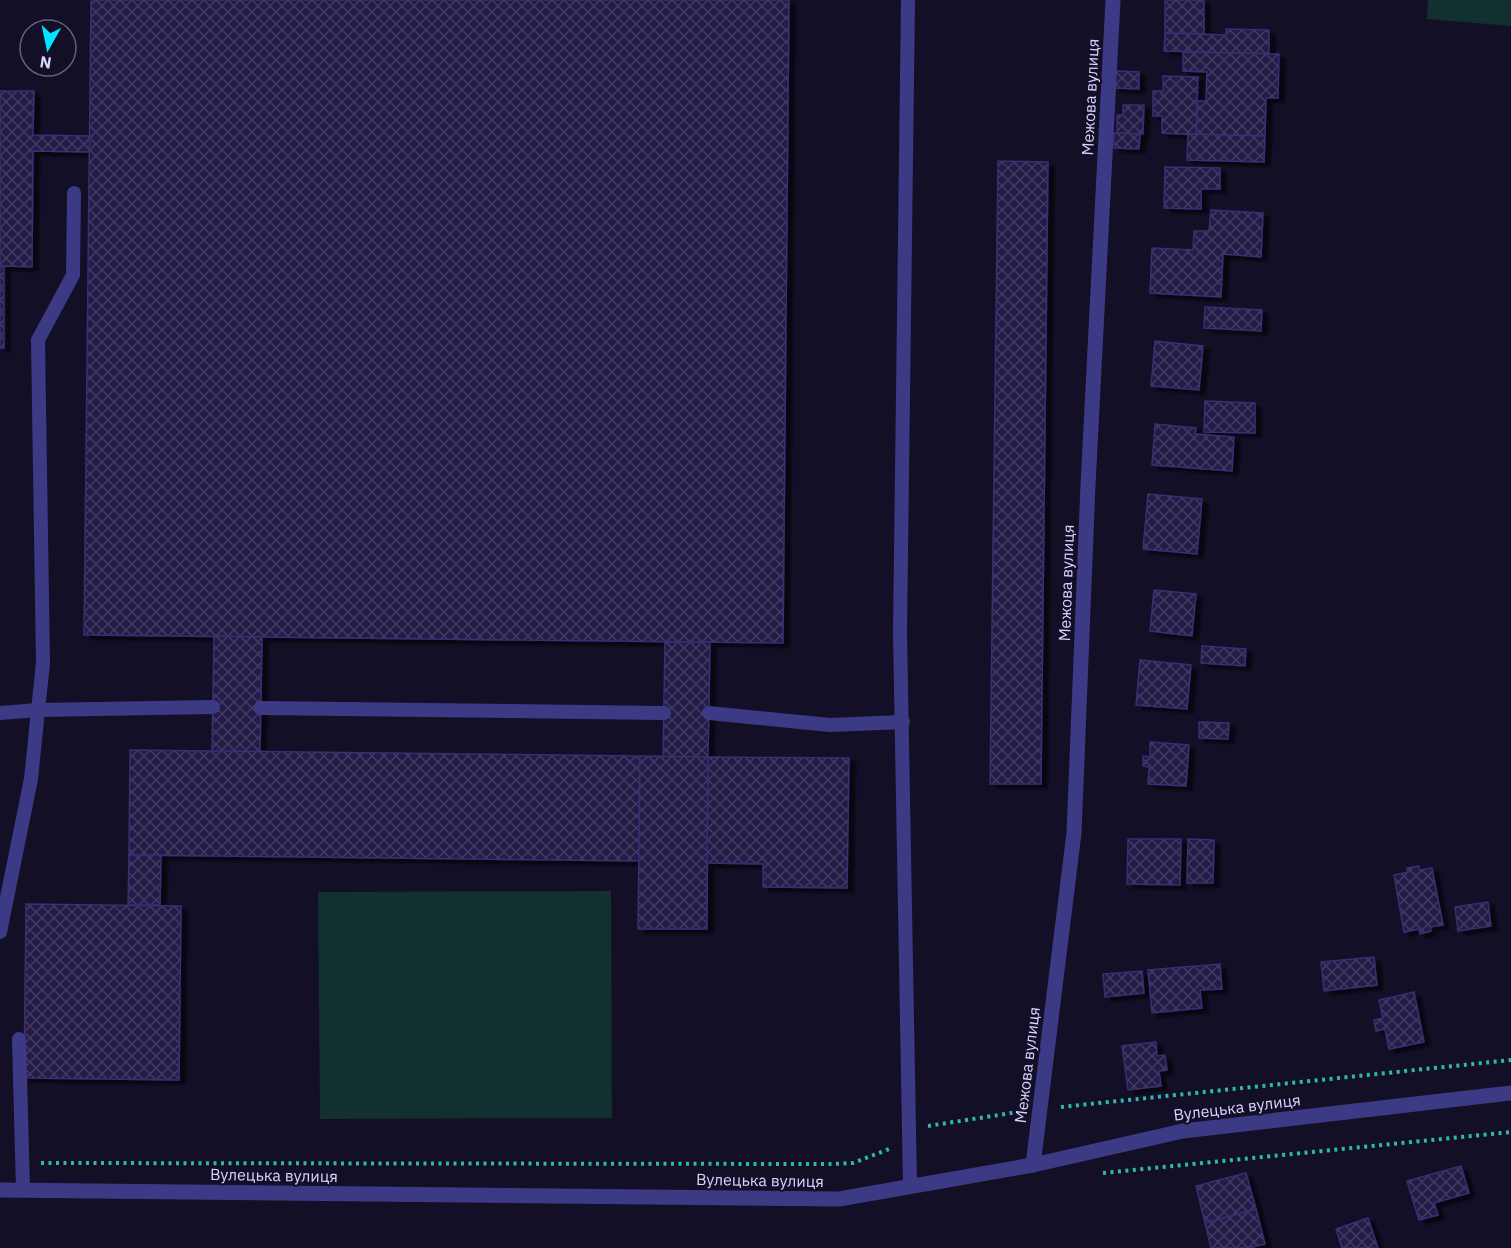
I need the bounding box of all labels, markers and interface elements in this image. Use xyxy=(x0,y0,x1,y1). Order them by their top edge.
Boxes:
north arrow xyxy=(18,18,78,78)
street label: Межова вулиця xyxy=(1077,38,1103,156)
text: N xyxy=(38,52,53,74)
street label: Межова вулиця xyxy=(1054,524,1078,642)
street label: Межова вулиця xyxy=(1010,1006,1044,1124)
street label: Вулецька вулиця xyxy=(1172,1089,1302,1125)
street label: Вулецька вулиця xyxy=(210,1164,338,1186)
street label: Вулецька вулиця xyxy=(696,1169,824,1191)

